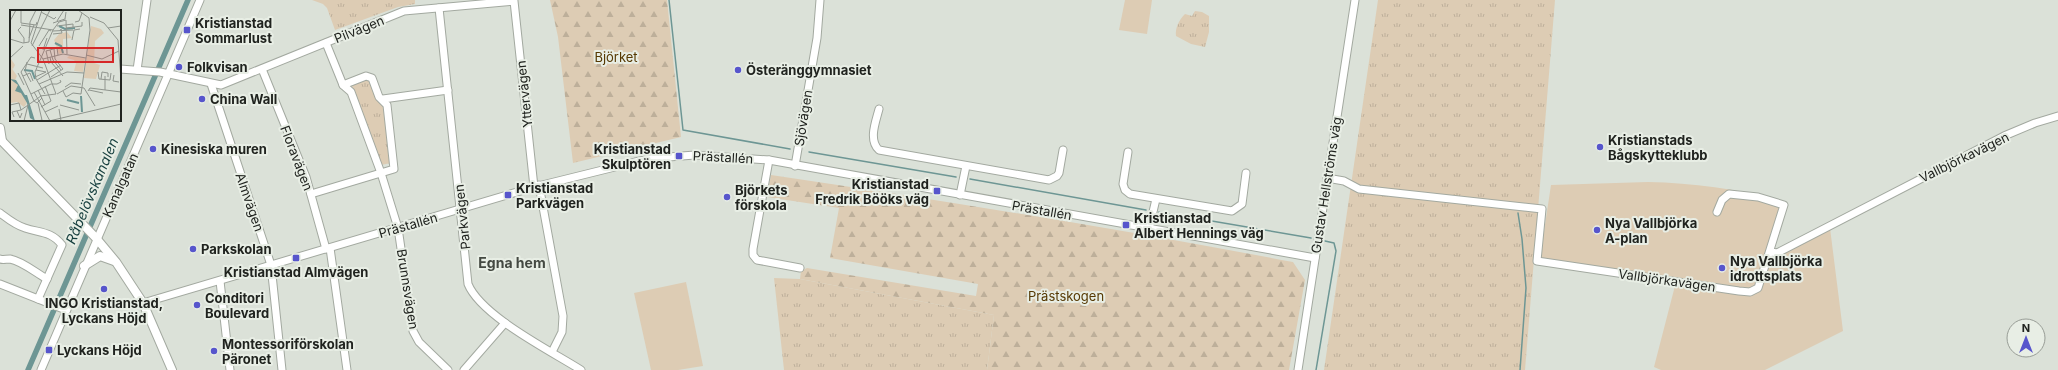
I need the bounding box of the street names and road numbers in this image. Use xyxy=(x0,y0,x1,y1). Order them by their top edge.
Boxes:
street label: Pilvägen xyxy=(332,12,386,46)
street label: Yttervägen xyxy=(513,60,535,128)
street label: Sjövägen xyxy=(791,89,815,147)
street label: Gustav Hellströms väg xyxy=(1307,116,1345,254)
street label: Floravägen xyxy=(277,123,317,193)
street label: Vallbjörkavägen xyxy=(1916,128,2012,186)
street label: Prästallén xyxy=(692,147,754,167)
street label: Kanalgatan xyxy=(99,150,141,220)
street label: Almvägen xyxy=(232,171,268,233)
street label: Parkvägen xyxy=(451,184,473,250)
street label: Prästallén xyxy=(1011,197,1073,223)
street label: Prästallén xyxy=(377,209,439,241)
street label: Brunnsvägen xyxy=(394,248,422,330)
street label: Vallbjörkavägen xyxy=(1617,265,1717,295)

